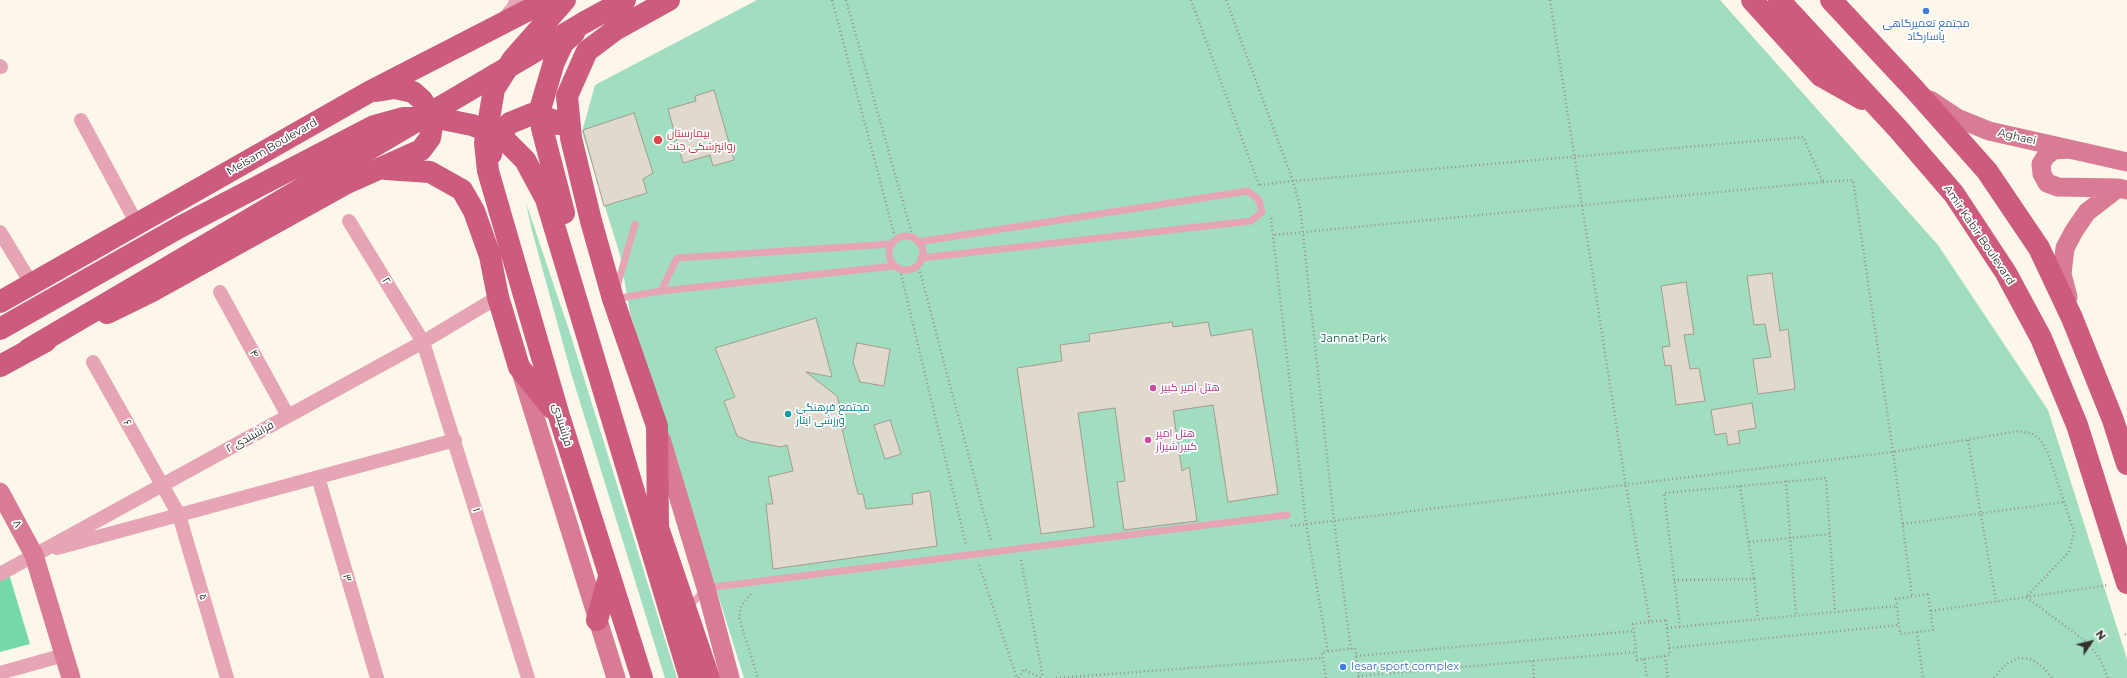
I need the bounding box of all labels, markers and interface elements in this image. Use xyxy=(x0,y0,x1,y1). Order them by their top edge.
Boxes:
marker: مجتمع تعمیرگاهی پاسارگاد xyxy=(1921,6,1931,16)
place label: مجتمع تعمیرگاهی پاسارگاد xyxy=(1882,17,1970,43)
street label: Meisam Boulevard xyxy=(224,116,320,178)
street label: Aghaei xyxy=(1997,126,2037,148)
place label: بیمارستان روانپزشکی جنت xyxy=(667,127,736,153)
marker: بیمارستان روانپزشکی جنت xyxy=(652,134,664,146)
street label: Amir Kabir Boulevard xyxy=(1941,183,2017,287)
street label: ۲ xyxy=(379,275,393,287)
park label: Jannat Park xyxy=(1321,332,1387,346)
street label: ۴ xyxy=(246,348,262,360)
place label: هتل امیر کبیر xyxy=(1161,381,1220,395)
marker: هتل امیر کبیر xyxy=(1148,383,1158,393)
place label: مجتمع فرهنگی ورزشی ایثار xyxy=(796,401,870,427)
street label: فراشبندی xyxy=(549,402,575,448)
marker: مجتمع فرهنگی ورزشی ایثار xyxy=(783,409,793,419)
street label: ۶ xyxy=(120,418,134,428)
street label: ۲ فراشبندی xyxy=(224,418,276,456)
place label: هتل امیر کبیر شیراز xyxy=(1156,427,1197,453)
marker: هتل امیر کبیر شیراز xyxy=(1143,435,1153,445)
street label: ۱ xyxy=(469,506,483,514)
street label: ۸ xyxy=(10,518,24,530)
street label: ۳ xyxy=(340,573,354,583)
street label: ۵ xyxy=(196,592,210,602)
north arrow xyxy=(2071,622,2111,662)
text: N xyxy=(2093,627,2109,643)
place label: Iesar sport complex xyxy=(1351,660,1459,674)
marker: Iesar sport complex xyxy=(1338,662,1348,672)

